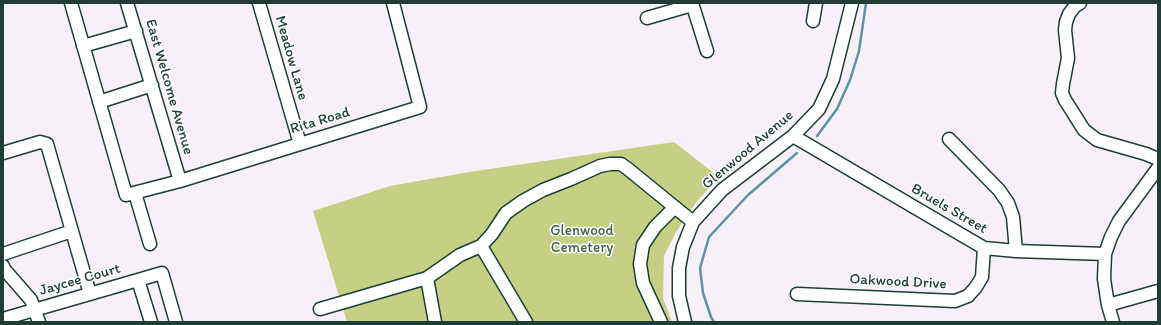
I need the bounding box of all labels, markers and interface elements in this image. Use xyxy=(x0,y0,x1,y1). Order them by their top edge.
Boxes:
street label: Meadow Lane xyxy=(270,14,312,102)
street label: East Welcome Avenue xyxy=(141,17,197,157)
street label: Rita Road xyxy=(288,103,352,139)
street label: Glenwood Avenue xyxy=(699,107,797,193)
street label: Bruels Street xyxy=(908,180,990,238)
park label: Glenwood Cemetery xyxy=(550,222,614,257)
street label: Jaycee Court xyxy=(37,260,123,300)
street label: Oakwood Drive xyxy=(849,270,947,294)

